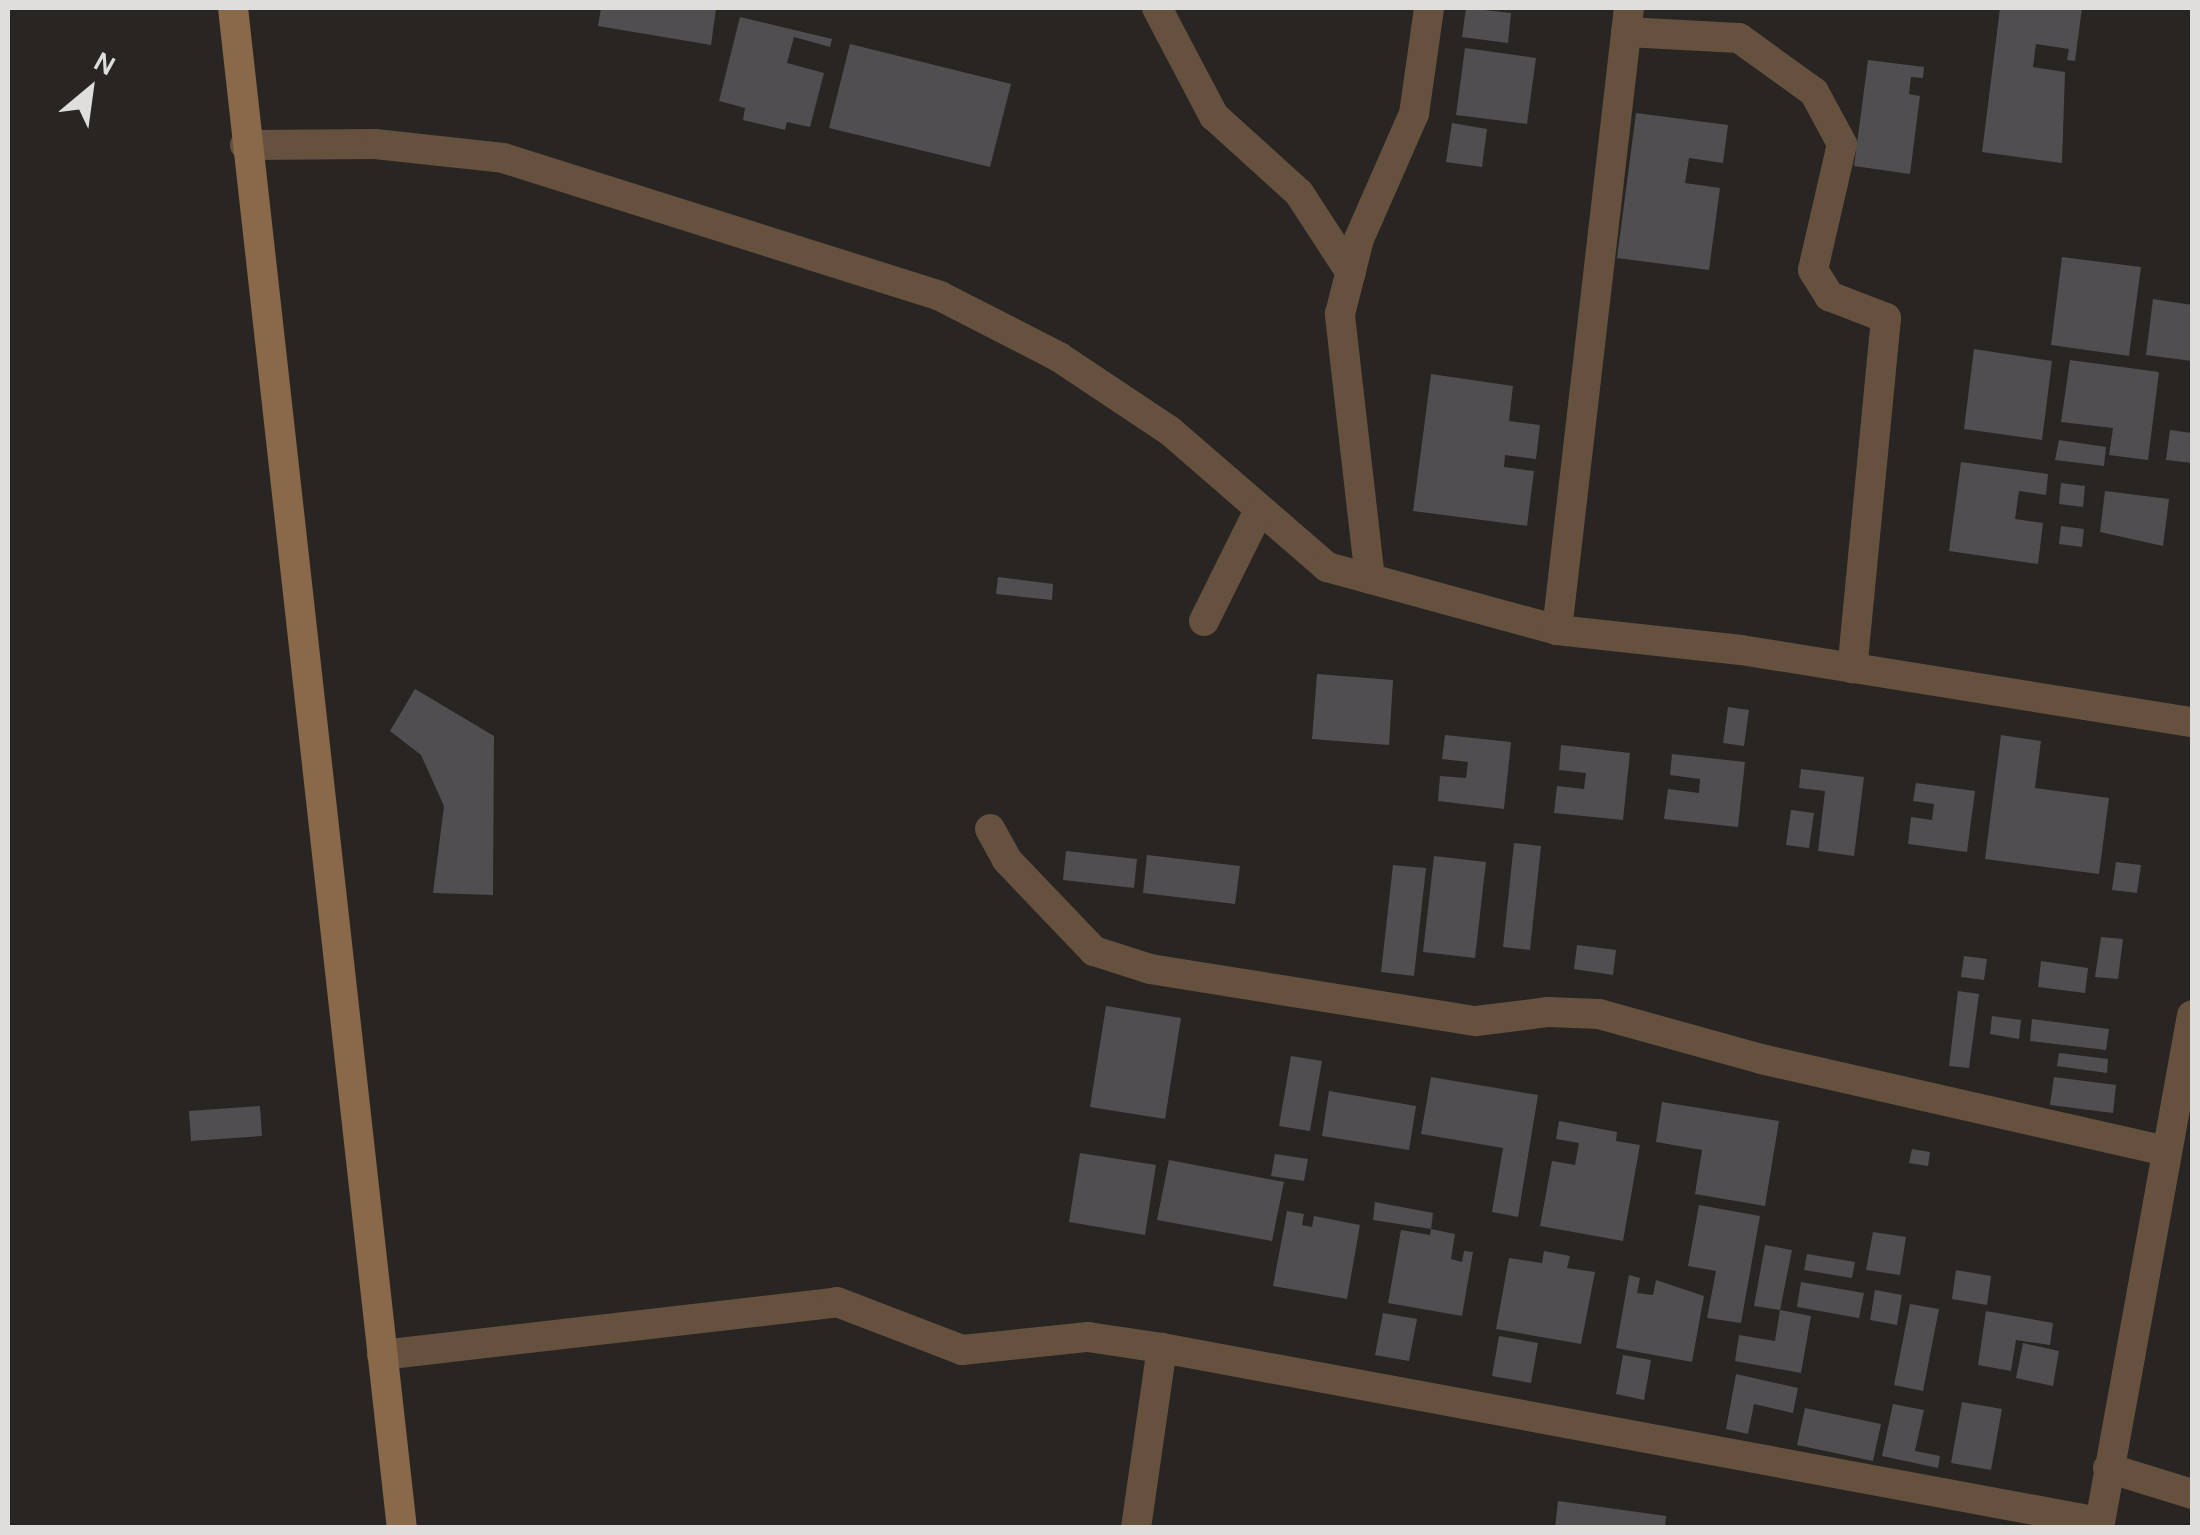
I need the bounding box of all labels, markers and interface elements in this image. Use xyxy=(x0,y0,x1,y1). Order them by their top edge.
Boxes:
north arrow xyxy=(40,40,140,140)
text: N xyxy=(88,44,122,83)

